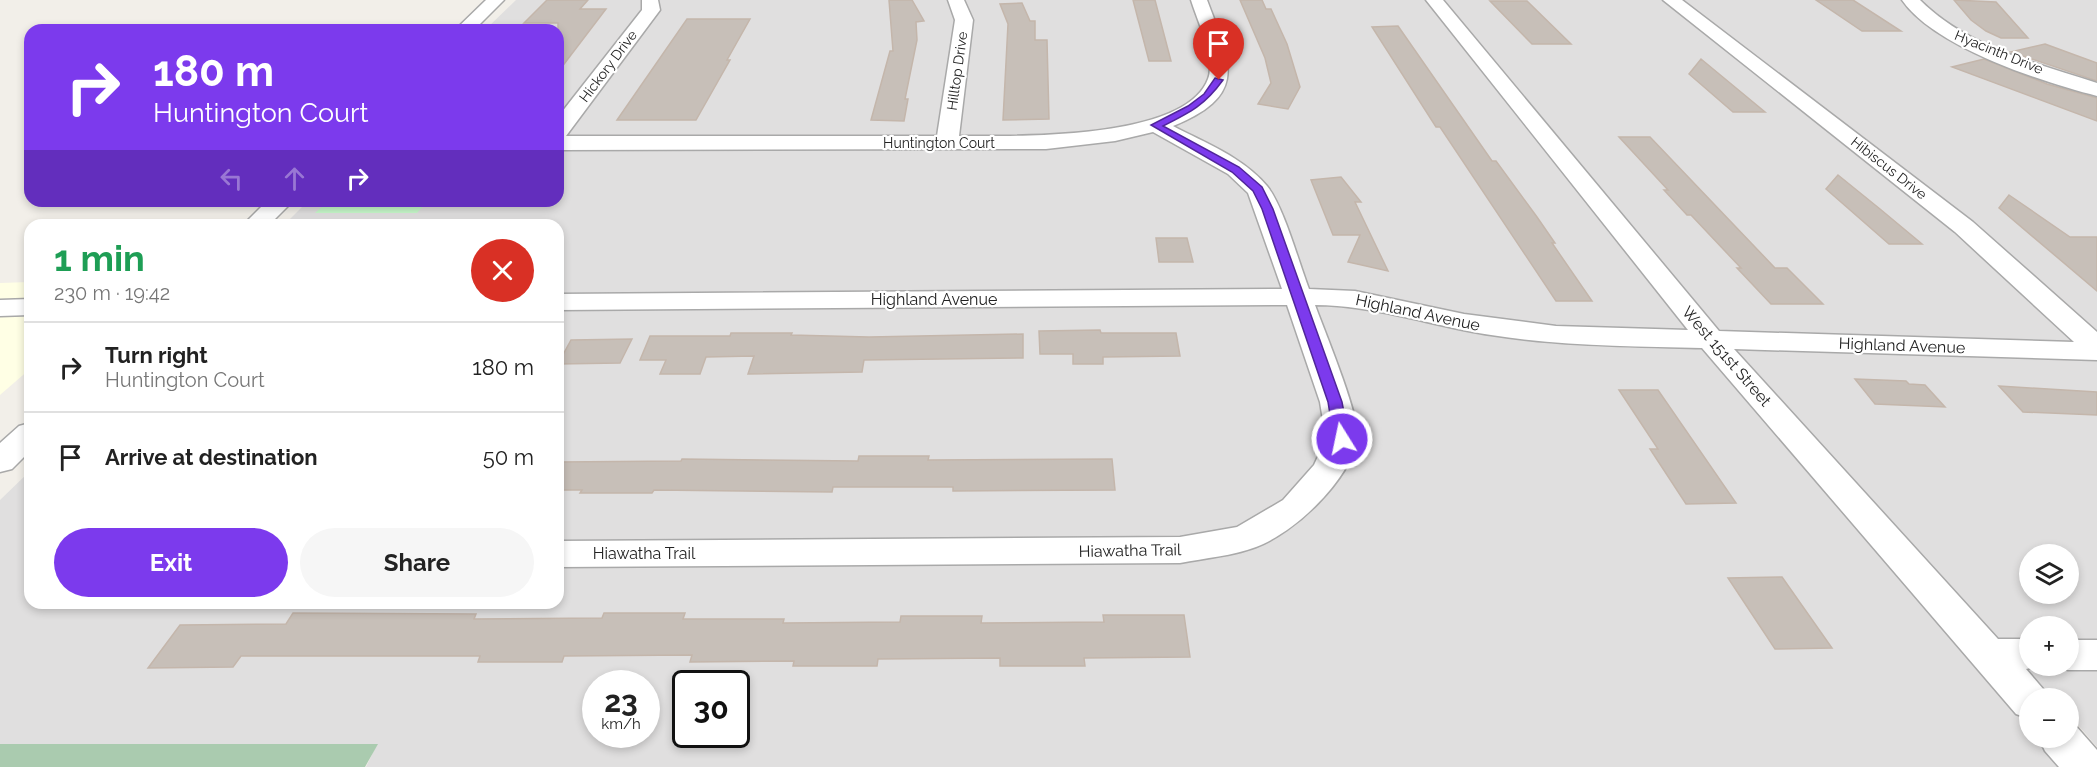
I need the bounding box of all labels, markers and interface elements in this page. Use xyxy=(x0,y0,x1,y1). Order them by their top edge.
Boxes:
pin xyxy=(1193,18,1244,80)
street label: Hickory Drive xyxy=(576,27,640,105)
icon: arrive xyxy=(1202,27,1235,60)
street label: Hyacinth Drive xyxy=(1952,27,2046,77)
street label: Hilltop Drive xyxy=(944,31,970,111)
text: 180 m xyxy=(153,47,274,96)
icon: right xyxy=(54,48,132,126)
text: Huntington Court xyxy=(153,97,369,128)
street label: Hibiscus Drive xyxy=(1848,134,1930,202)
street label: Huntington Court xyxy=(883,135,995,151)
icon: left xyxy=(215,162,248,195)
icon: ahead xyxy=(278,162,311,195)
icon: right xyxy=(341,162,374,195)
text: 1 min xyxy=(54,237,145,279)
button: close xyxy=(471,239,534,302)
text: 230 m · 19:42 xyxy=(54,281,170,305)
street label: Highland Avenue xyxy=(871,290,997,309)
street label: Highland Avenue xyxy=(1354,290,1482,335)
street label: West 151st Street xyxy=(1678,302,1776,411)
street label: Highland Avenue xyxy=(1838,334,1966,357)
text: Turn right xyxy=(105,342,208,368)
icon: right xyxy=(54,351,87,384)
text: 180 m xyxy=(472,354,534,380)
text: Huntington Court xyxy=(105,368,265,392)
position arrow xyxy=(1310,407,1374,471)
icon: arrive xyxy=(54,441,87,474)
text: Arrive at destination xyxy=(105,444,318,470)
text: 50 m xyxy=(483,444,534,470)
button: Exit xyxy=(54,528,288,597)
button: Share xyxy=(300,528,534,597)
street label: Hiawatha Trail xyxy=(1078,540,1182,561)
street label: Hiawatha Trail xyxy=(593,544,696,563)
map controls xyxy=(2019,544,2079,748)
button: layers xyxy=(2019,544,2079,604)
button: + xyxy=(2019,616,2079,676)
speed limit sign: 30 xyxy=(672,670,750,748)
text: 23 xyxy=(604,684,638,719)
button: − xyxy=(2019,688,2079,748)
text: km/h xyxy=(601,715,641,733)

